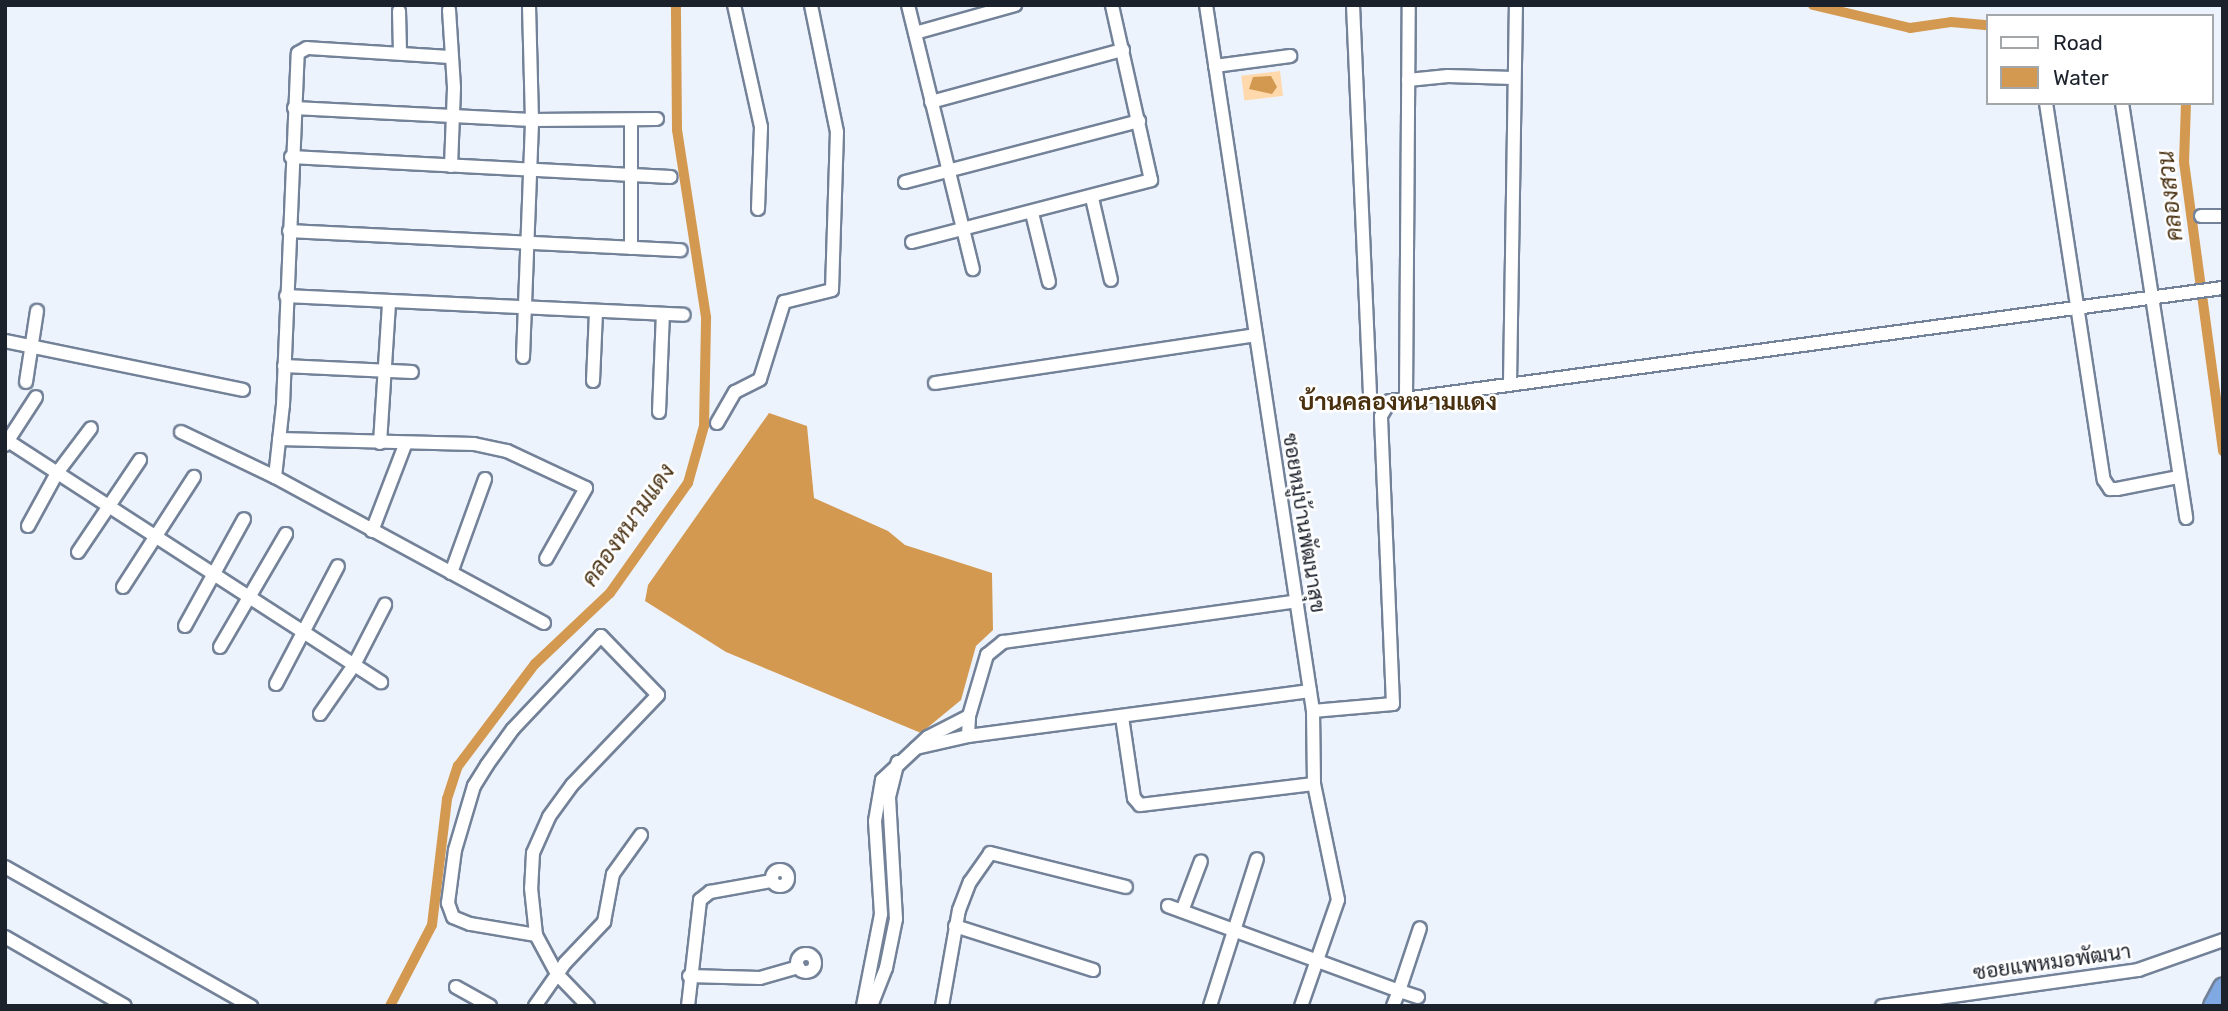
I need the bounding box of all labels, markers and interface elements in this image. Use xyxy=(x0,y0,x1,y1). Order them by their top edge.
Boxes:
legend xyxy=(1986,14,2214,105)
text: Road xyxy=(2053,30,2103,55)
text: Water xyxy=(2053,65,2109,90)
water label: คลองสวน xyxy=(2152,149,2188,243)
district label: บ้านคลองหนามแดง xyxy=(1299,389,1497,417)
street label: ซอยหมู่บ้านพัฒนาสุข xyxy=(1277,431,1331,615)
water label: คลองหนามแดง xyxy=(576,458,680,592)
street label: ซอยแพหมอพัฒนา xyxy=(1971,938,2133,986)

